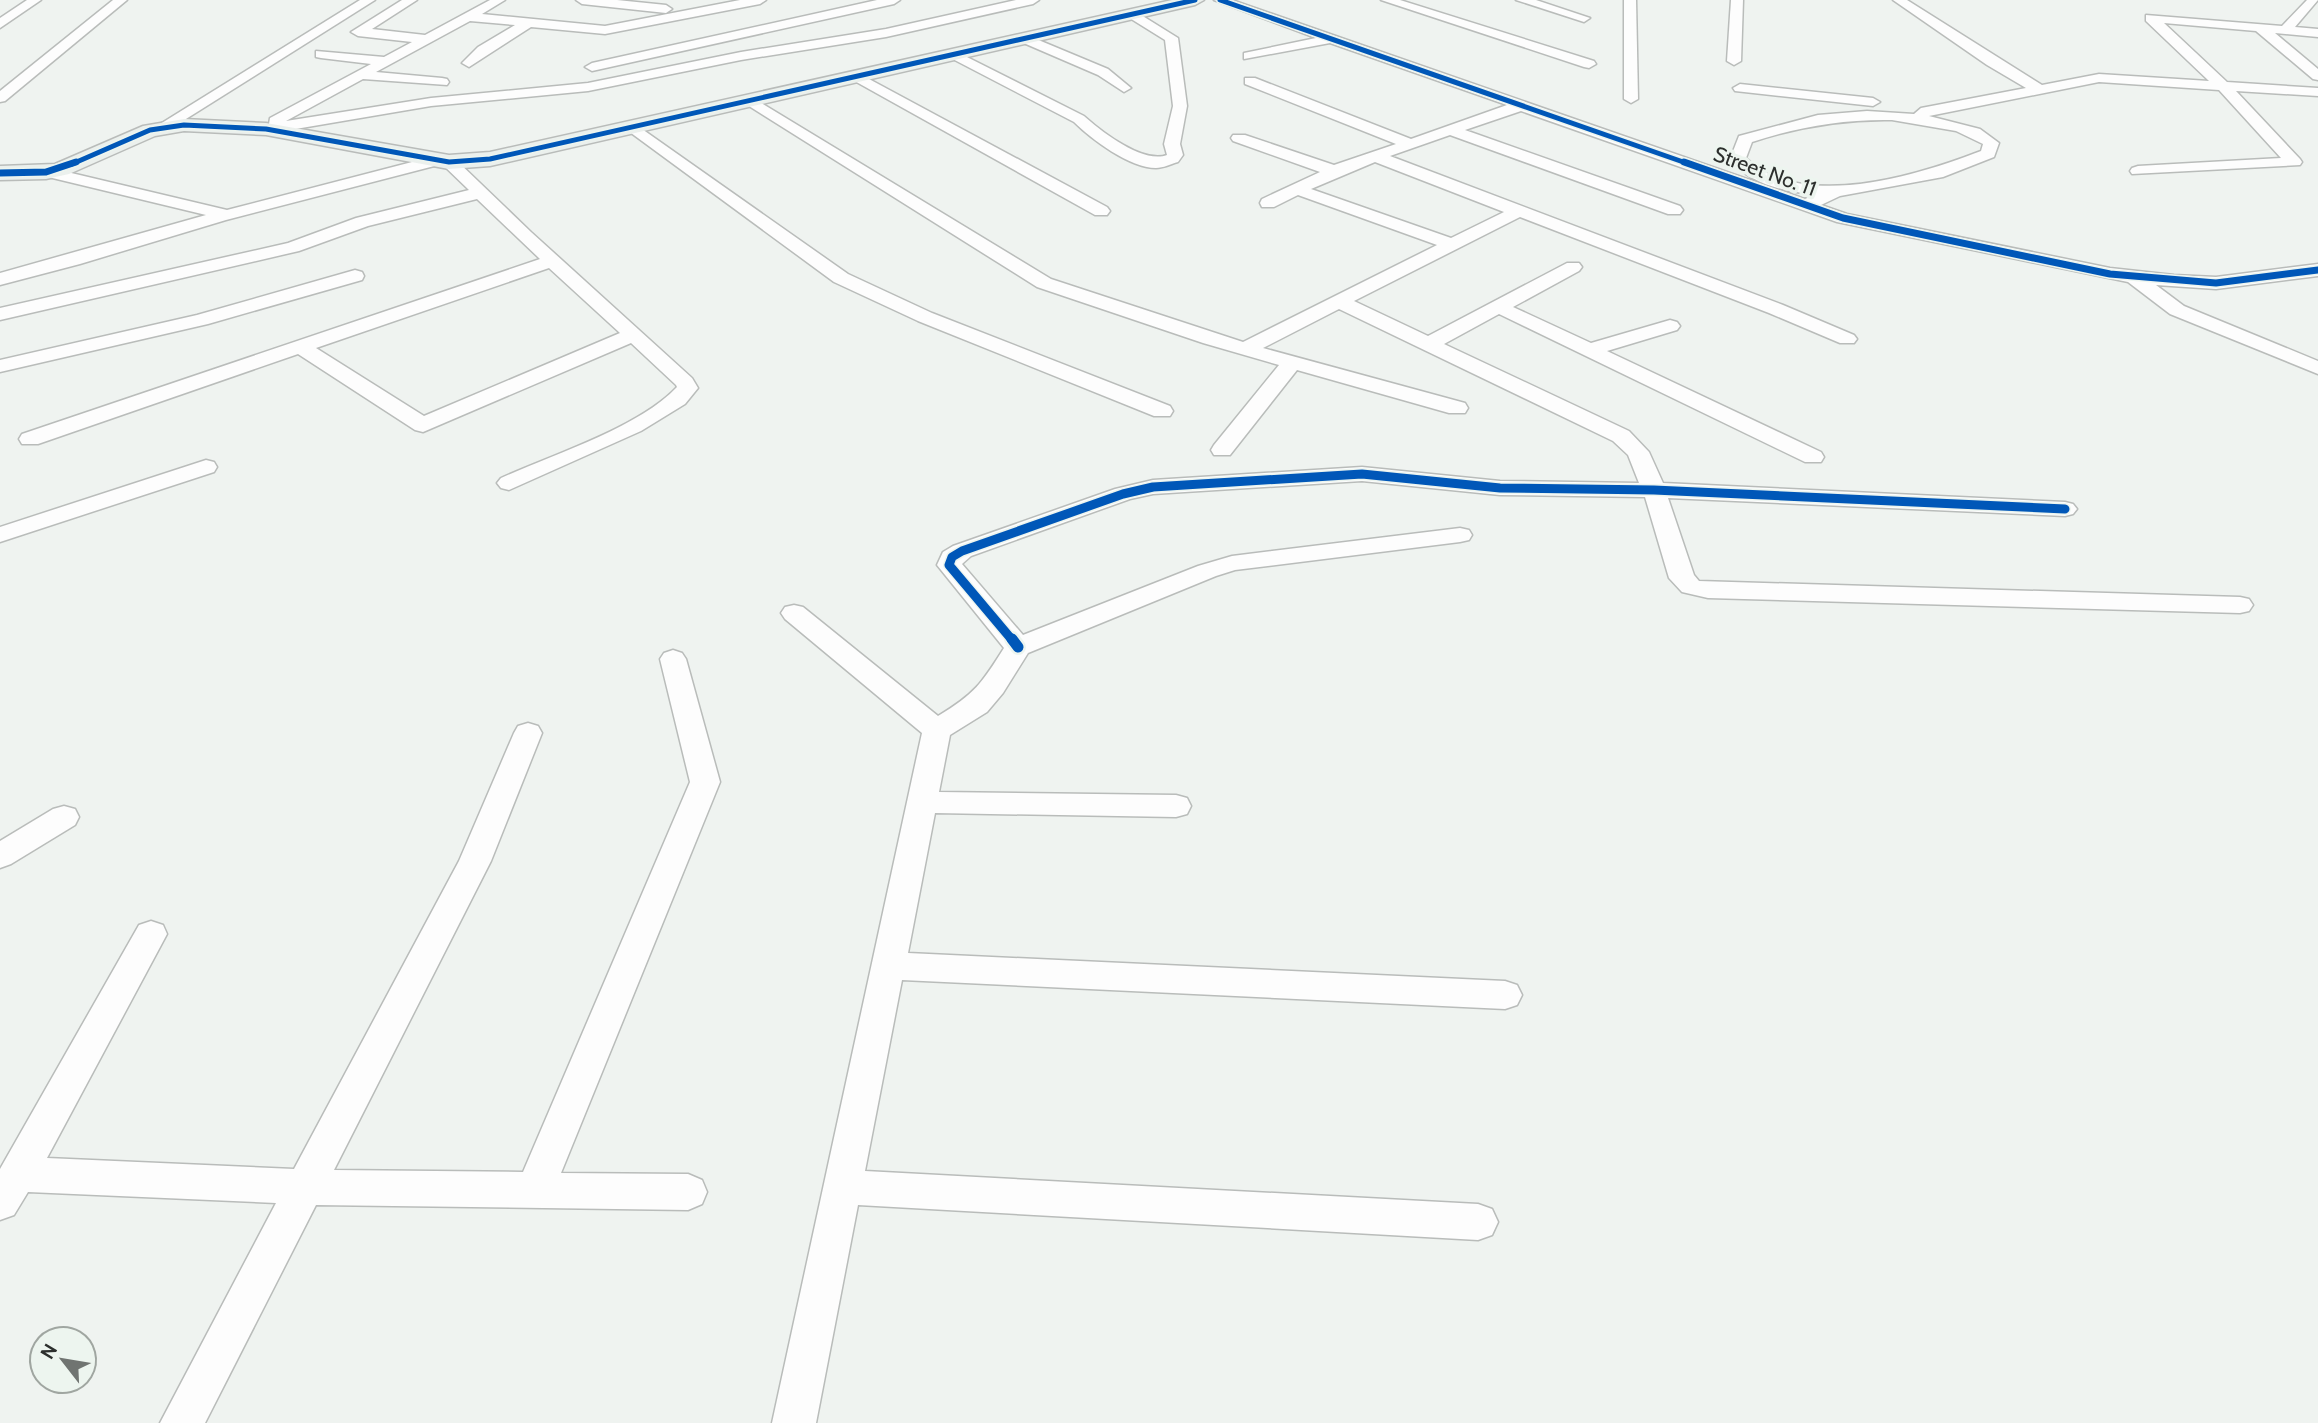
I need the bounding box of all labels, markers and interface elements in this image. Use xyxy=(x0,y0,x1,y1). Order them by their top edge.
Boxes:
street label: Street No. 11 xyxy=(1710,141,1820,201)
north arrow xyxy=(28,1325,98,1395)
text: N xyxy=(36,1340,62,1363)

